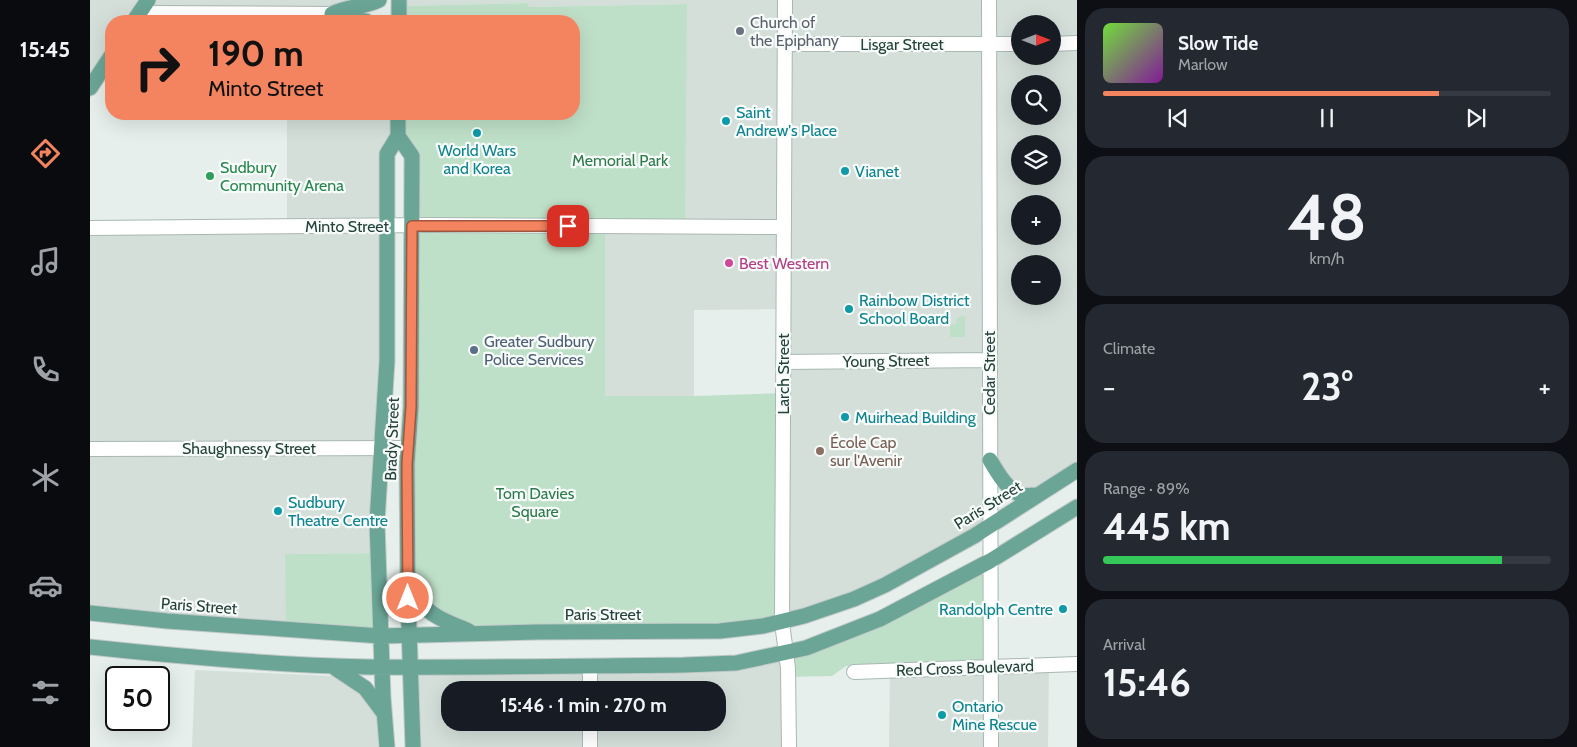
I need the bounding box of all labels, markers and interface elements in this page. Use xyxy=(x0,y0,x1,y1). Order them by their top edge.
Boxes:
place label: Church of the Epiphany xyxy=(750,13,839,50)
north arrow xyxy=(1011,15,1061,65)
map controls xyxy=(1011,15,1061,305)
marker: Church of the Epiphany xyxy=(734,25,746,37)
text: 190 m xyxy=(208,32,304,75)
text: Slow Tide xyxy=(1178,32,1258,55)
icon: right xyxy=(125,35,190,100)
street label: Lisgar Street xyxy=(860,35,944,54)
text: 15:45 xyxy=(20,36,70,63)
text: Marlow xyxy=(1178,55,1228,74)
text: Minto Street xyxy=(208,75,323,102)
button: search xyxy=(1011,75,1061,125)
place label: Saint Andrew's Place xyxy=(736,103,837,140)
icon: previous xyxy=(1164,104,1192,132)
icon: pause xyxy=(1313,104,1341,132)
icon: next xyxy=(1462,104,1490,132)
marker: Saint Andrew's Place xyxy=(720,115,732,127)
marker: World Wars and Korea xyxy=(471,127,483,139)
button: layers xyxy=(1011,135,1061,185)
icon: directions xyxy=(28,136,63,171)
place label: World Wars and Korea xyxy=(438,141,517,178)
park label: Memorial Park xyxy=(572,151,669,170)
place label: Sudbury Community Arena xyxy=(220,158,344,195)
place label: Vianet xyxy=(855,162,900,181)
marker: Vianet xyxy=(839,165,851,177)
marker: Sudbury Community Arena xyxy=(204,170,216,182)
text: 48 xyxy=(1287,177,1367,256)
button: + xyxy=(1011,195,1061,245)
pin xyxy=(547,205,589,247)
icon: arrive xyxy=(554,212,582,240)
street label: Minto Street xyxy=(305,217,390,236)
icon: music xyxy=(28,244,63,279)
text: km/h xyxy=(1309,249,1345,268)
place label: Best Western xyxy=(739,254,829,273)
button: − xyxy=(1011,255,1061,305)
marker: Best Western xyxy=(723,257,735,269)
place label: Rainbow District School Board xyxy=(859,291,970,328)
marker: Rainbow District School Board xyxy=(843,303,855,315)
street label: Cedar Street xyxy=(980,330,999,415)
place label: Greater Sudbury Police Services xyxy=(484,332,594,369)
street label: Larch Street xyxy=(774,333,793,415)
text: Climate xyxy=(1103,339,1155,358)
marker: Greater Sudbury Police Services xyxy=(468,344,480,356)
street label: Young Street xyxy=(842,351,930,371)
icon: phone xyxy=(28,352,63,387)
text: 23° xyxy=(1301,363,1353,410)
text: − xyxy=(1103,370,1115,404)
text: + xyxy=(1539,370,1551,404)
street label: Brady Street xyxy=(381,396,403,481)
place label: Muirhead Building xyxy=(855,408,977,427)
marker: Muirhead Building xyxy=(839,411,851,423)
place label: École Cap sur l'Avenir xyxy=(830,433,903,470)
street label: Shaughnessy Street xyxy=(182,439,317,458)
marker: École Cap sur l'Avenir xyxy=(814,445,826,457)
icon: climate xyxy=(28,460,63,495)
street label: Paris Street xyxy=(951,476,1026,533)
text: Range · 89% xyxy=(1103,479,1190,498)
park label: Tom Davies Square xyxy=(496,484,575,521)
place label: Sudbury Theatre Centre xyxy=(288,493,388,530)
text: 445 km xyxy=(1103,503,1231,550)
marker: Sudbury Theatre Centre xyxy=(272,505,284,517)
icon: car xyxy=(28,568,63,603)
position arrow xyxy=(381,571,433,623)
street label: Paris Street xyxy=(160,594,238,618)
place label: Randolph Centre xyxy=(939,600,1053,619)
marker: Randolph Centre xyxy=(1057,603,1069,615)
street label: Paris Street xyxy=(565,605,642,624)
text: Arrival xyxy=(1103,635,1146,654)
street label: Red Cross Boulevard xyxy=(896,656,1034,680)
text: 15:46 xyxy=(1103,659,1191,706)
speed limit sign: 50 xyxy=(105,666,170,731)
icon: filters xyxy=(28,675,63,710)
text: 15:46 · 1 min · 270 m xyxy=(500,694,667,717)
place label: Ontario Mine Rescue xyxy=(952,697,1037,734)
marker: Ontario Mine Rescue xyxy=(936,709,948,721)

